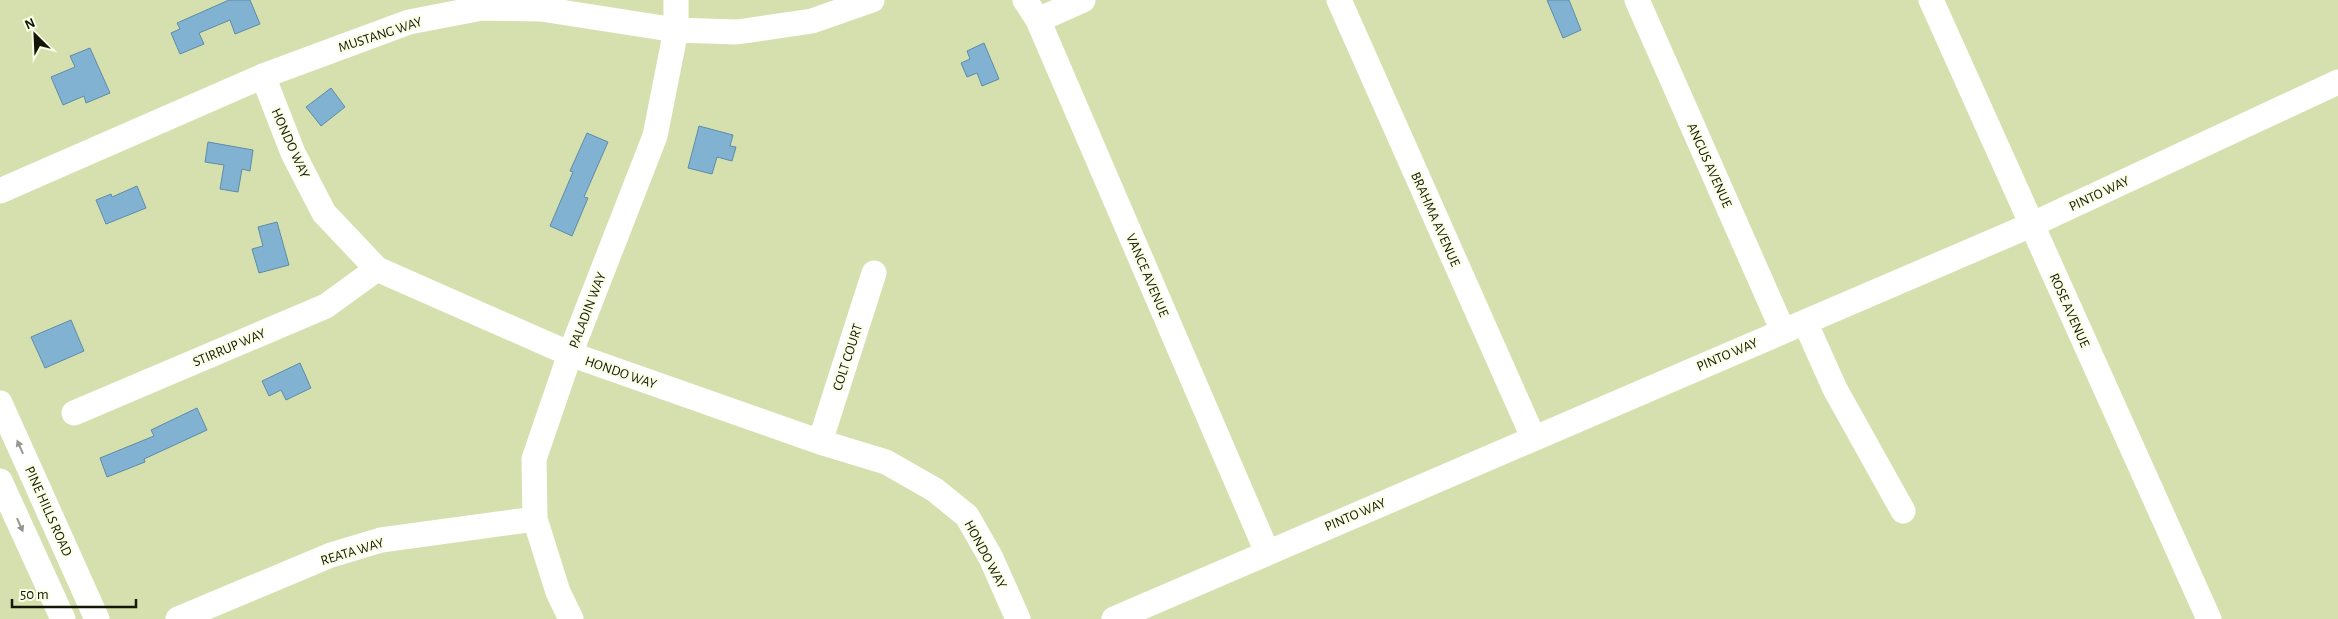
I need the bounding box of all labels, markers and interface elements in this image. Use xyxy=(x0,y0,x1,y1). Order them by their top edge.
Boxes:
north arrow xyxy=(10,10,60,60)
street label: MUSTANG WAY xyxy=(337,15,425,55)
text: N xyxy=(23,16,37,32)
street label: HONDO WAY xyxy=(268,106,312,181)
street label: ANGUS AVENUE xyxy=(1684,121,1734,210)
street label: BRAHMA AVENUE xyxy=(1408,170,1462,269)
street label: PINTO WAY xyxy=(2067,174,2132,214)
street label: VANCE AVENUE xyxy=(1123,232,1171,319)
street label: PALADIN WAY xyxy=(567,270,609,350)
street label: ROSE AVENUE xyxy=(2046,271,2092,350)
street label: COLT COURT xyxy=(831,322,865,393)
street label: STIRRUP WAY xyxy=(191,326,268,370)
street label: PINTO WAY xyxy=(1695,336,1761,374)
street label: HONDO WAY xyxy=(583,354,659,392)
one-way arrow xyxy=(15,440,23,454)
street label: PINE HILLS ROAD xyxy=(22,464,74,559)
street label: PINTO WAY xyxy=(1323,496,1389,534)
one-way arrow xyxy=(16,518,24,532)
street label: HONDO WAY xyxy=(961,518,1009,591)
street label: REATA WAY xyxy=(319,536,386,568)
scale bar xyxy=(12,576,136,608)
text: 50 m xyxy=(20,587,49,602)

